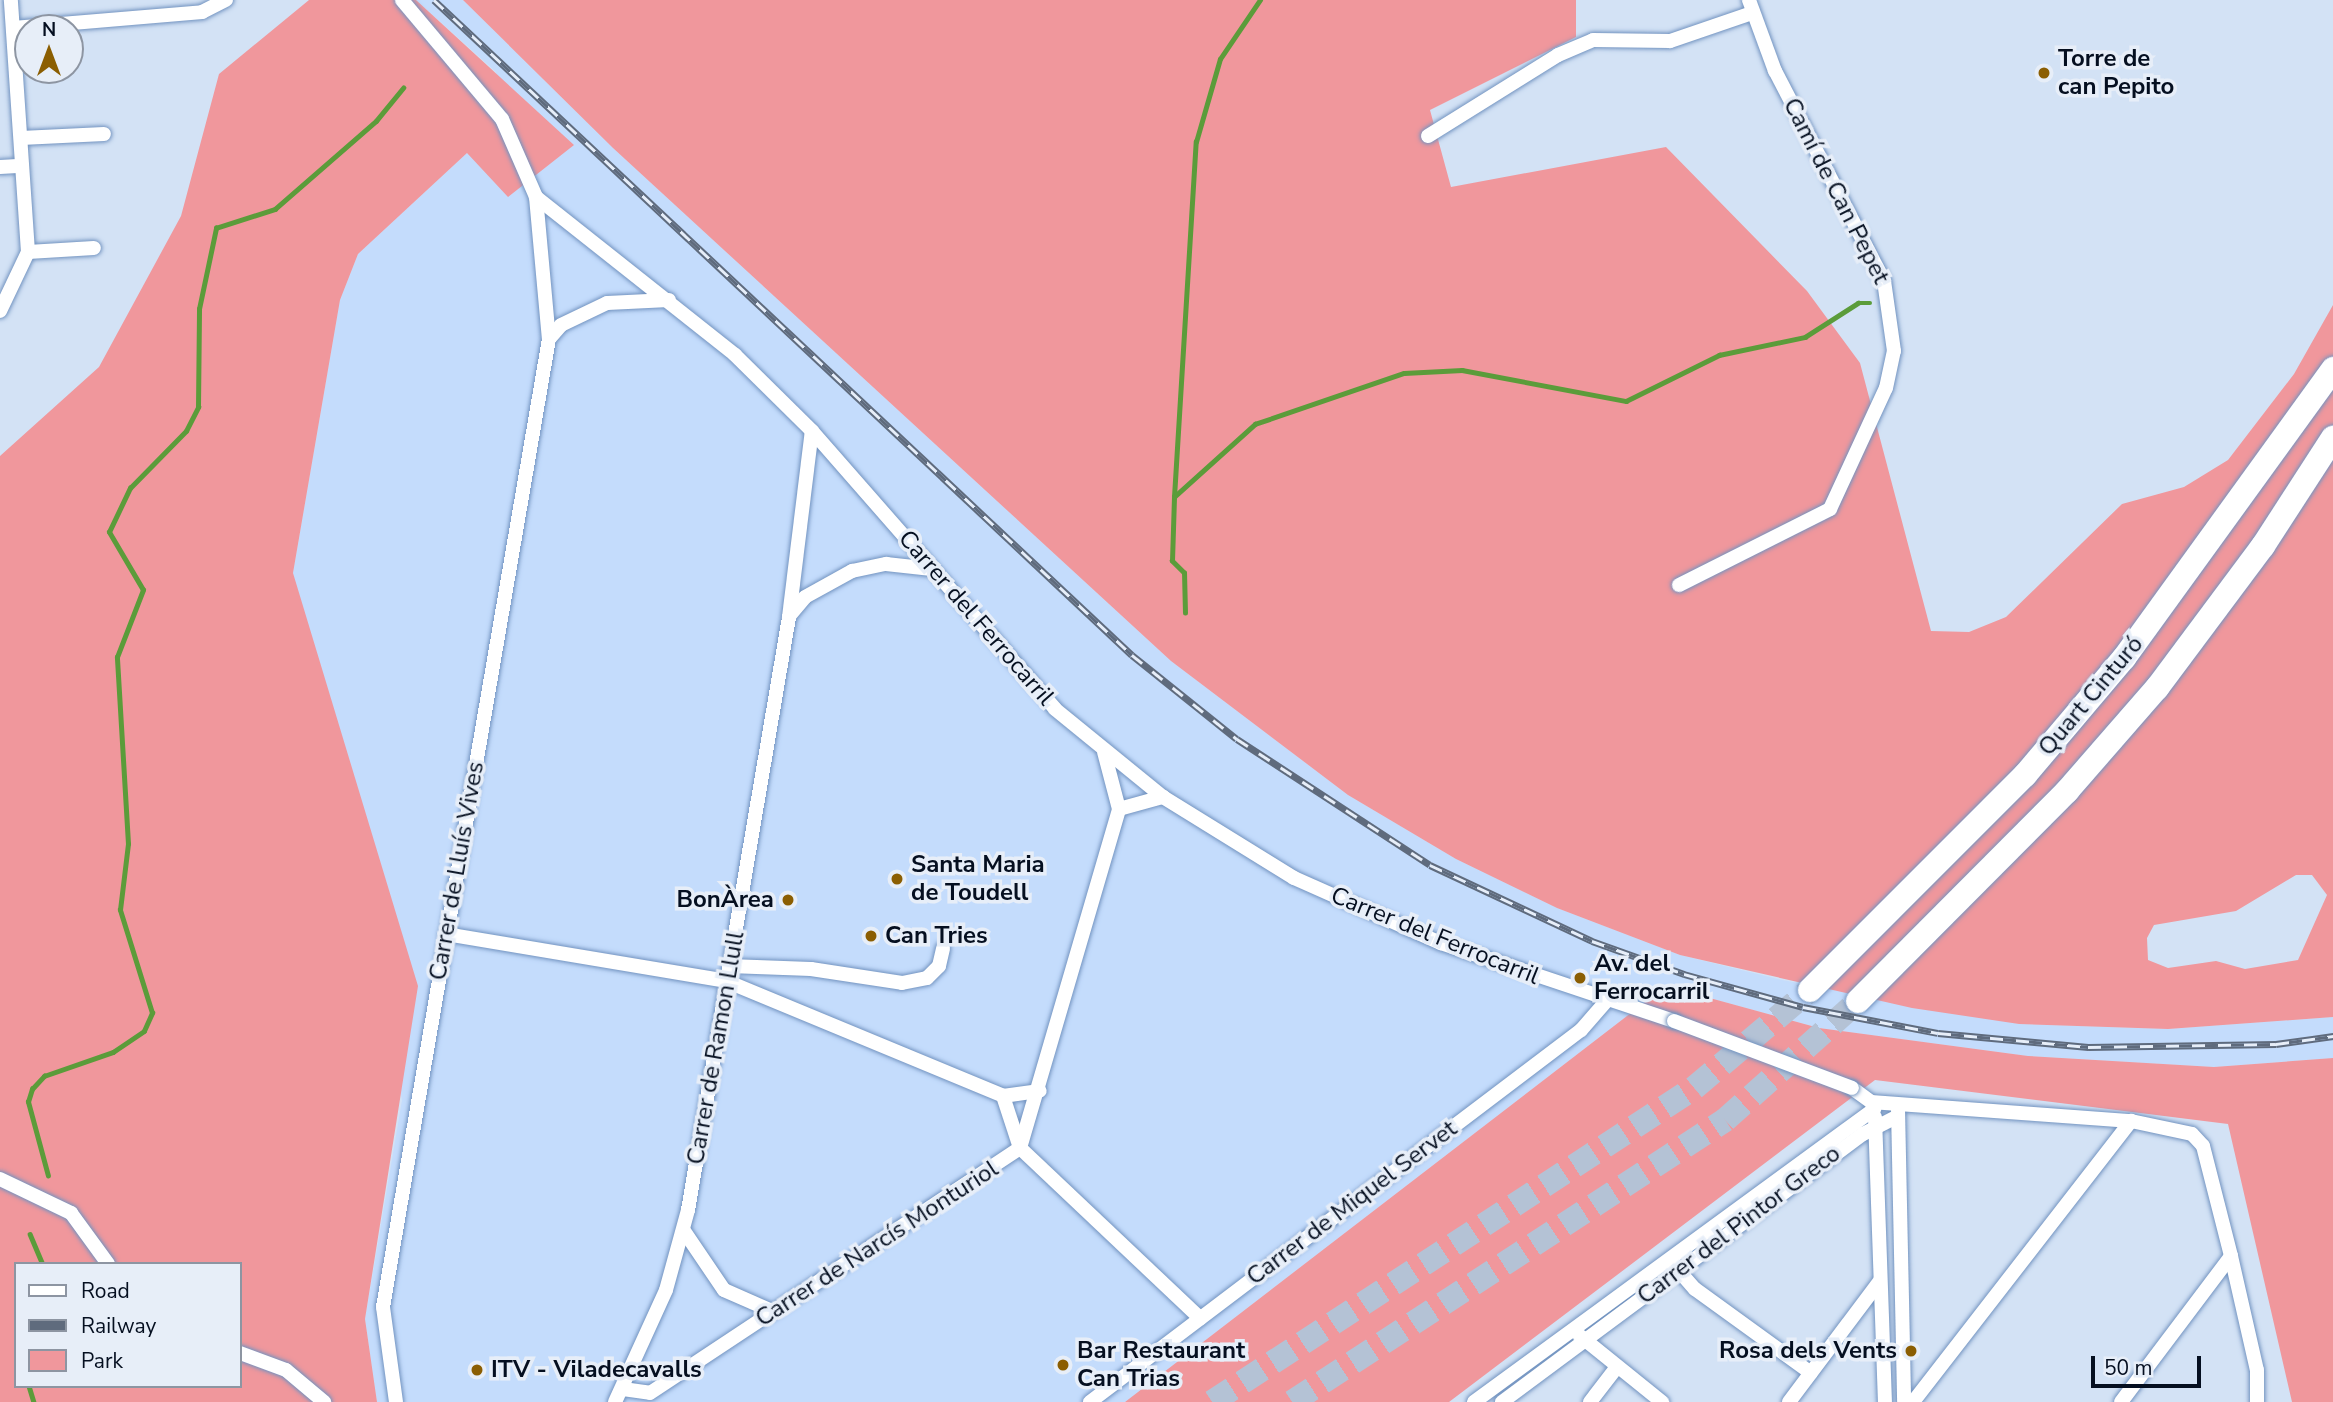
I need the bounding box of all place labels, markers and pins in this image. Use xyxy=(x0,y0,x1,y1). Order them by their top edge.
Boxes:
place label: Torre de can Pepito xyxy=(2058,45,2174,101)
marker: Torre de can Pepito xyxy=(2036,65,2052,81)
place label: Santa Maria de Toudell xyxy=(911,851,1045,907)
marker: Santa Maria de Toudell xyxy=(889,871,905,887)
place label: BonÀrea xyxy=(676,886,774,914)
marker: BonÀrea xyxy=(780,892,796,908)
place label: Can Tries xyxy=(885,922,988,950)
marker: Can Tries xyxy=(863,928,879,944)
place label: Av. del Ferrocarril xyxy=(1594,950,1709,1006)
marker: Av. del Ferrocarril xyxy=(1572,970,1588,986)
place label: Bar Restaurant Can Trias xyxy=(1077,1337,1245,1393)
place label: Rosa dels Vents xyxy=(1719,1337,1897,1365)
marker: Rosa dels Vents xyxy=(1903,1343,1919,1359)
place label: ITV - Viladecavalls xyxy=(491,1356,702,1384)
marker: Bar Restaurant Can Trias xyxy=(1055,1357,1071,1373)
marker: ITV - Viladecavalls xyxy=(469,1362,485,1378)

